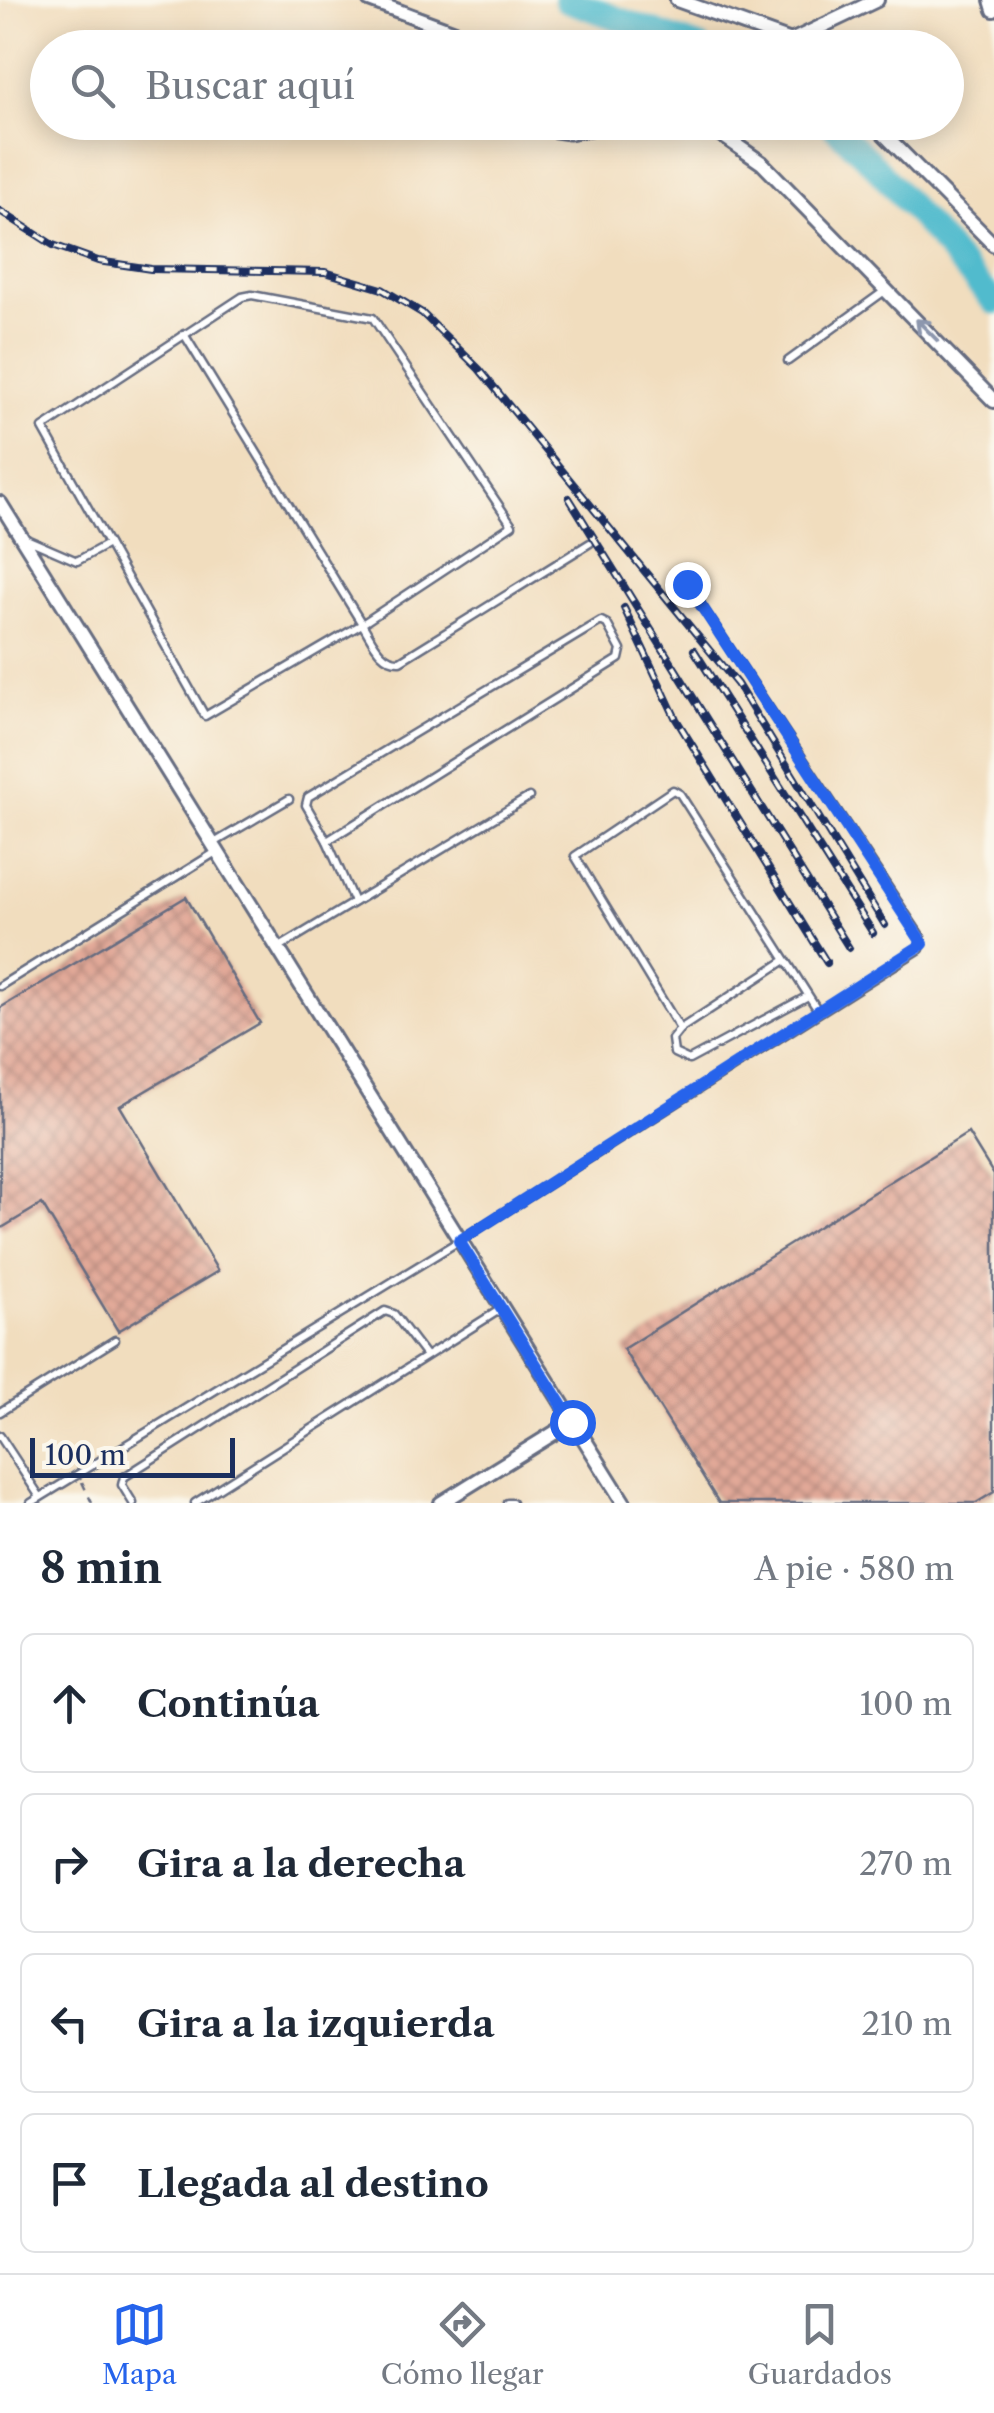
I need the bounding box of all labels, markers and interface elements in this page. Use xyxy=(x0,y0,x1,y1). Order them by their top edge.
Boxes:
search box xyxy=(30,30,964,140)
icon: search xyxy=(65,58,120,113)
text: Buscar aquí xyxy=(145,62,355,109)
one-way arrow xyxy=(915,318,940,343)
route end xyxy=(665,562,711,608)
route start xyxy=(550,1400,596,1446)
scale bar xyxy=(30,1433,235,1478)
text: 100 m xyxy=(45,1438,126,1472)
text: 8 min xyxy=(40,1542,162,1594)
text: A pie · 580 m xyxy=(755,1549,954,1588)
icon: ahead xyxy=(42,1676,97,1731)
text: Continúa xyxy=(137,1680,320,1727)
text: 100 m xyxy=(860,1684,952,1723)
icon: right xyxy=(42,1836,97,1891)
text: Gira a la derecha xyxy=(137,1840,465,1887)
text: 270 m xyxy=(859,1844,952,1883)
icon: left xyxy=(42,1996,97,2051)
text: Gira a la izquierda xyxy=(137,2000,494,2047)
text: 210 m xyxy=(862,2004,952,2043)
icon: arrive xyxy=(42,2156,97,2211)
text: Llegada al destino xyxy=(137,2160,489,2207)
tab: Mapa xyxy=(102,2297,177,2391)
tab: Cómo llegar xyxy=(381,2297,544,2391)
tab: Guardados xyxy=(748,2297,892,2391)

